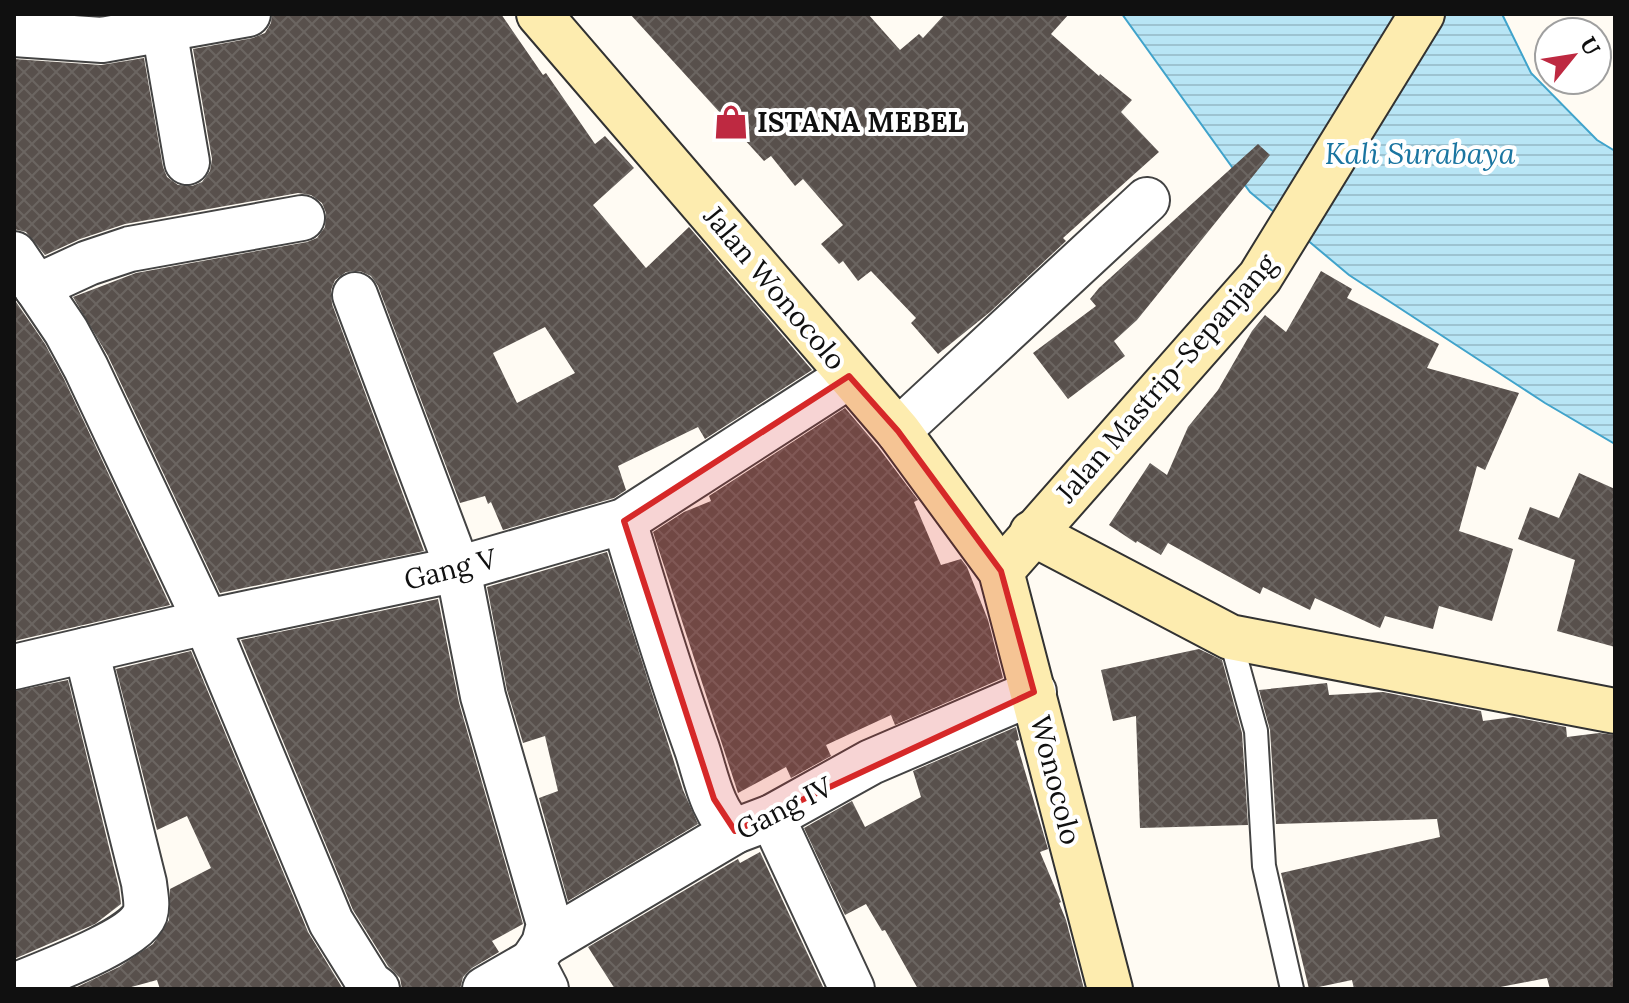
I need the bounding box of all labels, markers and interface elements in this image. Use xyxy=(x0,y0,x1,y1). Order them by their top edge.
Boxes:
north arrow xyxy=(1533,16,1613,96)
text: U xyxy=(1574,32,1607,60)
shop icon: ISTANA MEBEL xyxy=(712,103,750,141)
place label: ISTANA MEBEL xyxy=(757,104,965,140)
water label: Kali Surabaya xyxy=(1325,134,1516,172)
street label: Jalan Wonocolo xyxy=(695,198,854,377)
street label: Jalan Mastrip-Sepanjang xyxy=(1047,246,1284,511)
street label: Gang V xyxy=(400,540,501,598)
street label: Wonocolo xyxy=(1023,712,1089,848)
street label: Gang IV xyxy=(730,768,839,847)

